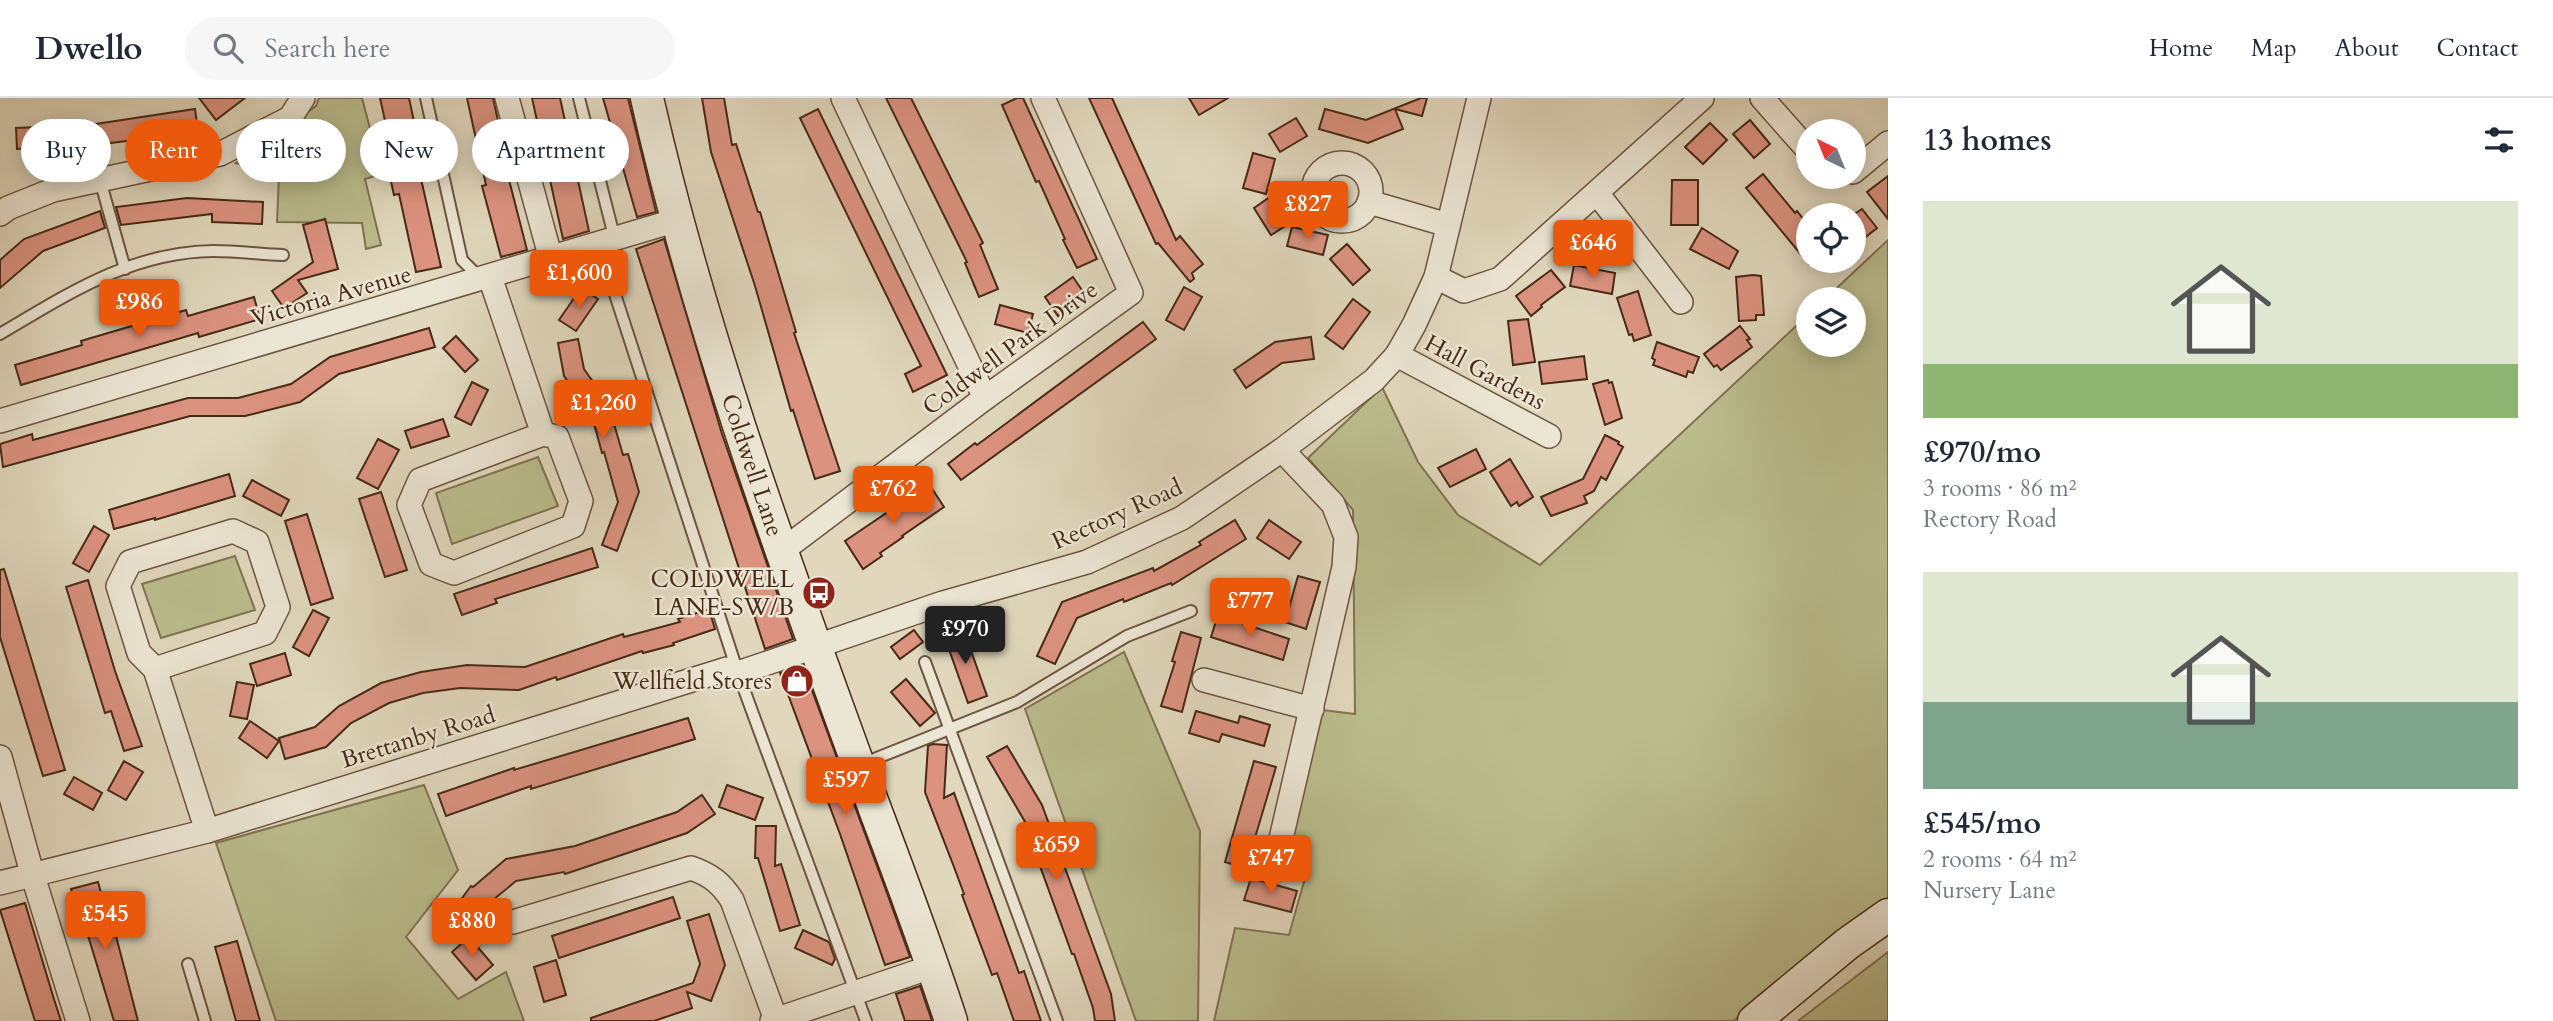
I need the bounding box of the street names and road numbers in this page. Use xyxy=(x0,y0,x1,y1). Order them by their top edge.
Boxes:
street label: Victoria Avenue xyxy=(247,258,415,335)
street label: Coldwell Park Drive xyxy=(916,273,1105,423)
street label: Hall Gardens xyxy=(1418,327,1551,418)
street label: Coldwell Lane xyxy=(713,390,791,541)
street label: Rectory Road xyxy=(1047,471,1188,558)
street label: Brettanby Road xyxy=(337,698,500,777)

